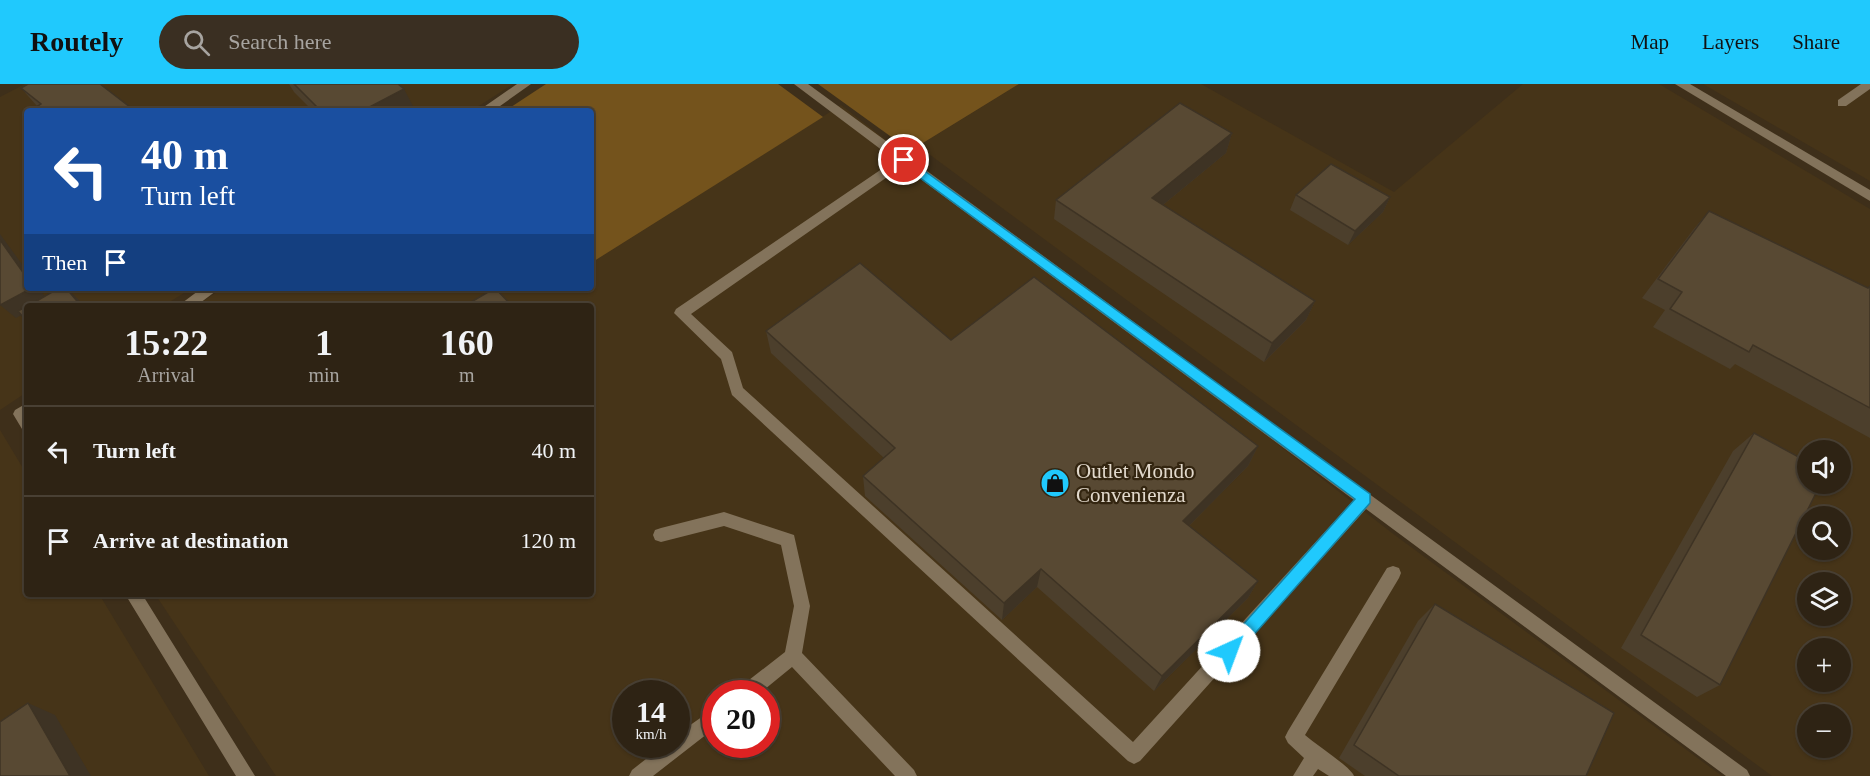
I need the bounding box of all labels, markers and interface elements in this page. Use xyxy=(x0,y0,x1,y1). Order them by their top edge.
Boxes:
search box xyxy=(159,15,579,69)
text: Routely xyxy=(30,26,123,57)
icon: search xyxy=(180,26,213,59)
text: Search here xyxy=(228,29,332,54)
text: Map xyxy=(1631,30,1669,54)
text: Layers xyxy=(1702,30,1759,54)
text: Share xyxy=(1792,30,1840,54)
icon: left xyxy=(42,132,120,210)
text: 40 m xyxy=(141,132,229,178)
pin xyxy=(878,134,929,185)
icon: arrive xyxy=(887,143,920,176)
text: Turn left xyxy=(141,181,235,211)
icon: arrive xyxy=(99,246,132,279)
text: Then xyxy=(42,250,87,275)
text: 15:22 xyxy=(124,323,208,363)
text: 1 xyxy=(315,323,333,363)
text: 160 xyxy=(440,323,494,363)
text: Arrival xyxy=(137,364,195,386)
text: min xyxy=(308,364,340,386)
text: m xyxy=(459,364,475,386)
icon: left xyxy=(42,435,75,468)
text: Turn left xyxy=(93,438,176,463)
text: 40 m xyxy=(531,438,576,463)
map controls xyxy=(1797,440,1851,758)
button: sound xyxy=(1797,440,1851,494)
place label: Outlet Mondo Convenienza xyxy=(1076,459,1194,507)
shop icon: Outlet Mondo Convenienza xyxy=(1039,467,1071,499)
button: search xyxy=(1797,506,1851,560)
icon: arrive xyxy=(42,525,75,558)
text: Arrive at destination xyxy=(93,528,289,553)
text: 120 m xyxy=(520,528,576,553)
button: layers xyxy=(1797,572,1851,626)
position arrow xyxy=(1197,619,1261,683)
button: + xyxy=(1797,638,1851,692)
speed limit sign: 20 xyxy=(702,680,780,758)
text: 14 xyxy=(636,695,666,728)
button: − xyxy=(1797,704,1851,758)
text: km/h xyxy=(636,726,666,742)

